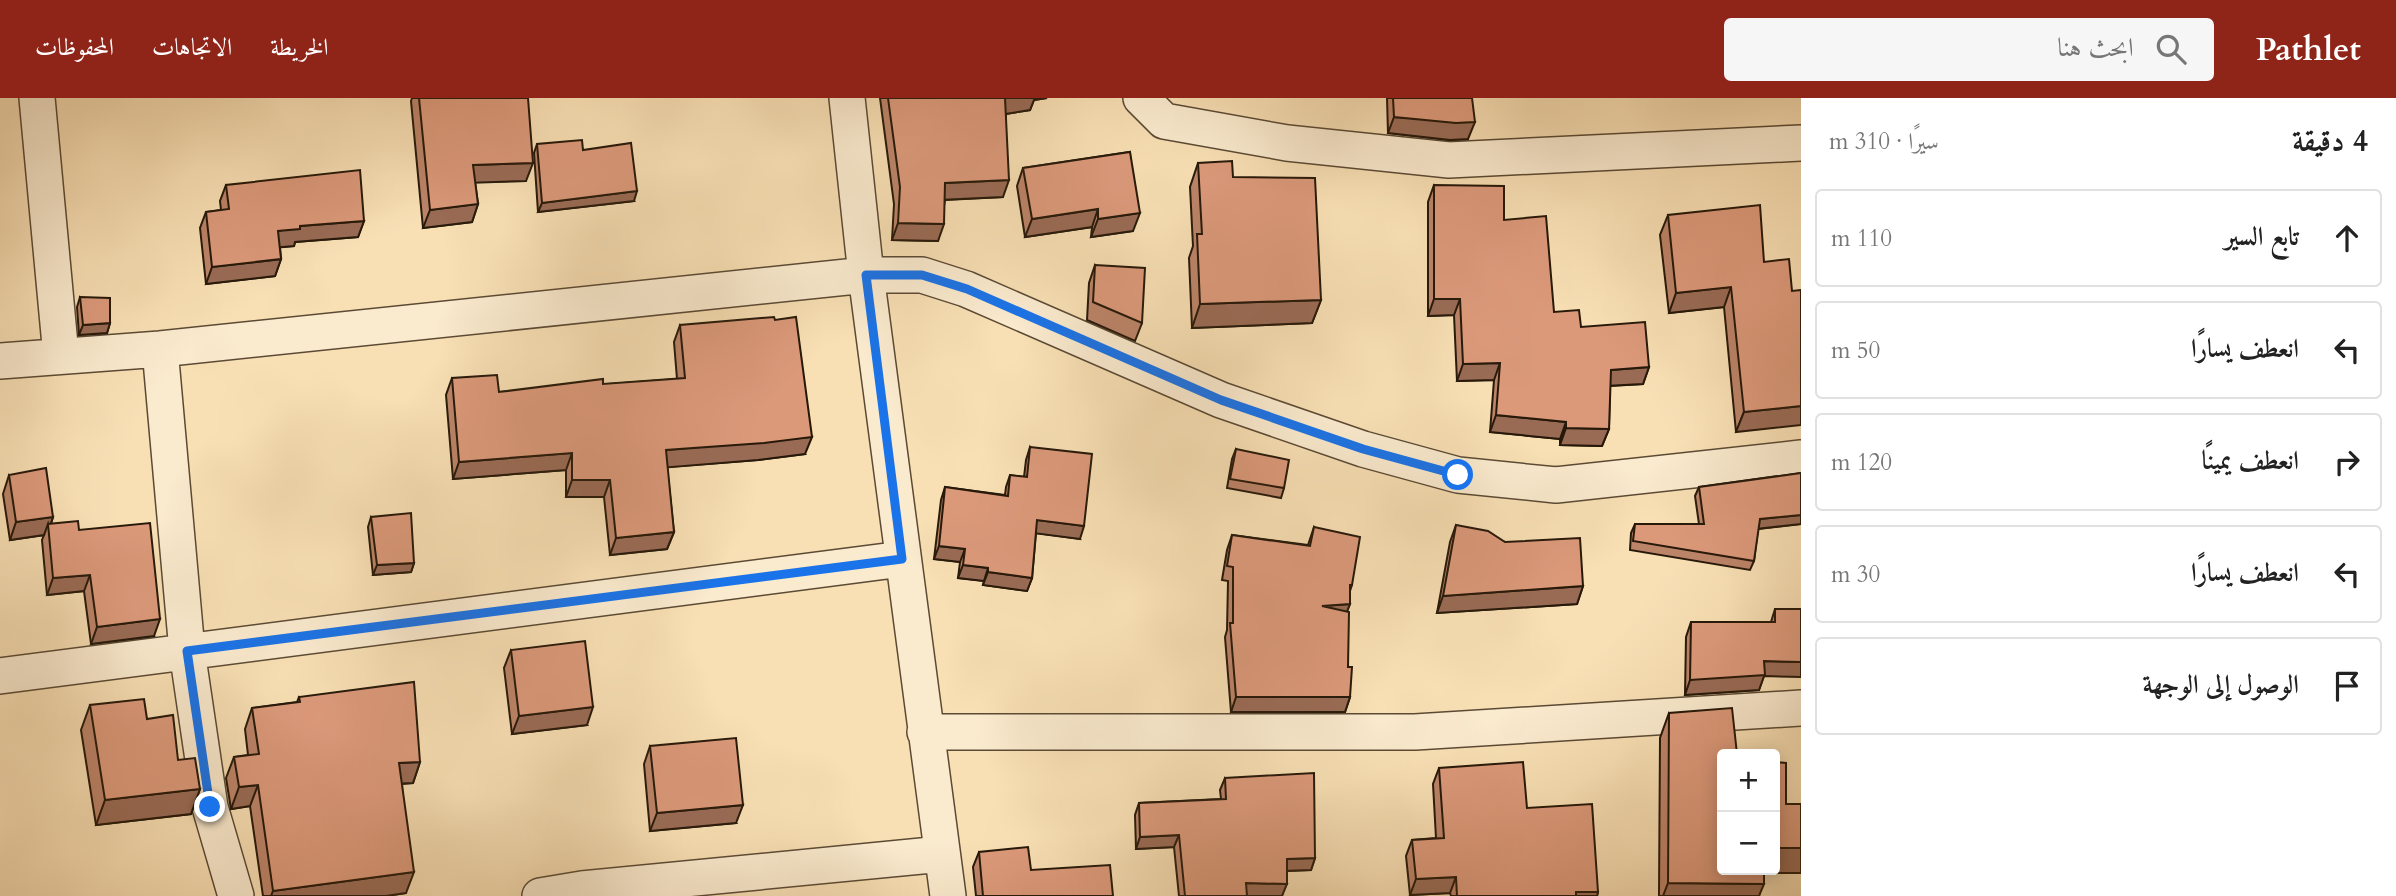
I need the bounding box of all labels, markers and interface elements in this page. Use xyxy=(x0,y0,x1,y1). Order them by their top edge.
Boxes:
search box xyxy=(1724,18,2214,81)
text: Pathlet xyxy=(2256,27,2361,72)
text: ابحث هنا xyxy=(2057,30,2134,65)
icon: search xyxy=(2152,30,2190,68)
text: المحفوظات xyxy=(35,31,114,64)
text: الاتجاهات xyxy=(152,31,232,64)
text: الخريطة xyxy=(270,31,329,64)
text: 4 دقيقة xyxy=(2292,121,2368,162)
text: سيرًا · 310 m xyxy=(1829,126,1939,157)
text: تابع السير xyxy=(2224,219,2299,254)
icon: ahead xyxy=(2328,219,2366,257)
text: 110 m xyxy=(1831,223,1892,254)
text: انعطف يسارًا xyxy=(2191,331,2299,366)
icon: left xyxy=(2328,331,2366,369)
text: 50 m xyxy=(1831,335,1880,366)
text: انعطف يمينًا xyxy=(2201,443,2299,478)
icon: right xyxy=(2328,443,2366,481)
text: 120 m xyxy=(1831,447,1892,478)
route start xyxy=(1442,459,1473,490)
text: انعطف يسارًا xyxy=(2191,555,2299,590)
icon: left xyxy=(2328,555,2366,593)
text: 30 m xyxy=(1831,559,1880,590)
text: الوصول إلى الوجهة xyxy=(2143,667,2299,702)
icon: arrive xyxy=(2328,667,2366,705)
map controls xyxy=(1717,749,1780,875)
button: + xyxy=(1717,749,1780,812)
route end xyxy=(194,791,225,822)
button: − xyxy=(1717,812,1780,875)

